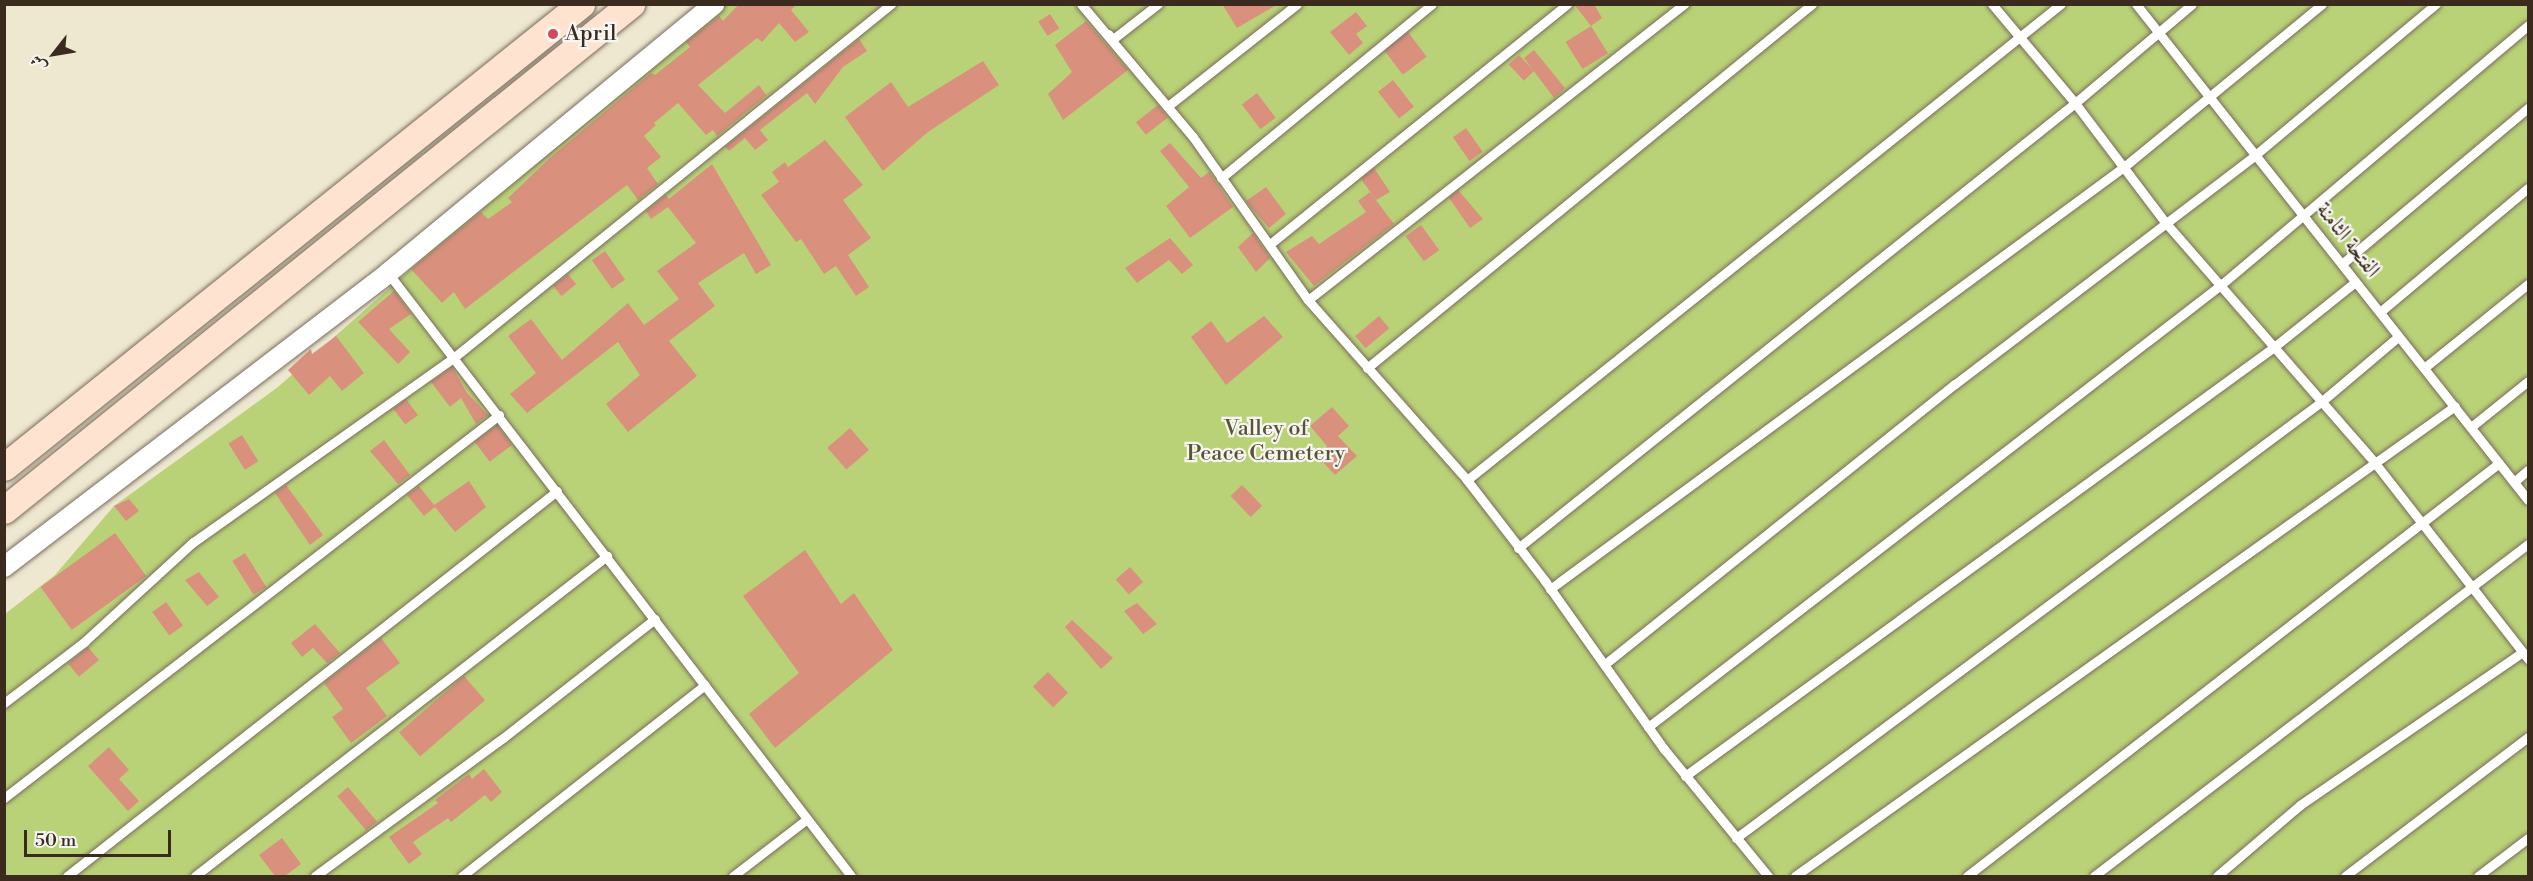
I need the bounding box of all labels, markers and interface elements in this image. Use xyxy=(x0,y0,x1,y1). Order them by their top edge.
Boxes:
place label: April xyxy=(565,21,617,47)
north arrow xyxy=(24,24,84,84)
marker: April xyxy=(546,27,560,41)
text: ش xyxy=(26,51,51,75)
street label: الفتحة الثامنة xyxy=(2310,197,2386,283)
park label: Valley of Peace Cemetery xyxy=(1187,415,1345,466)
scale bar xyxy=(27,818,174,856)
text: 50 m xyxy=(35,829,76,852)

